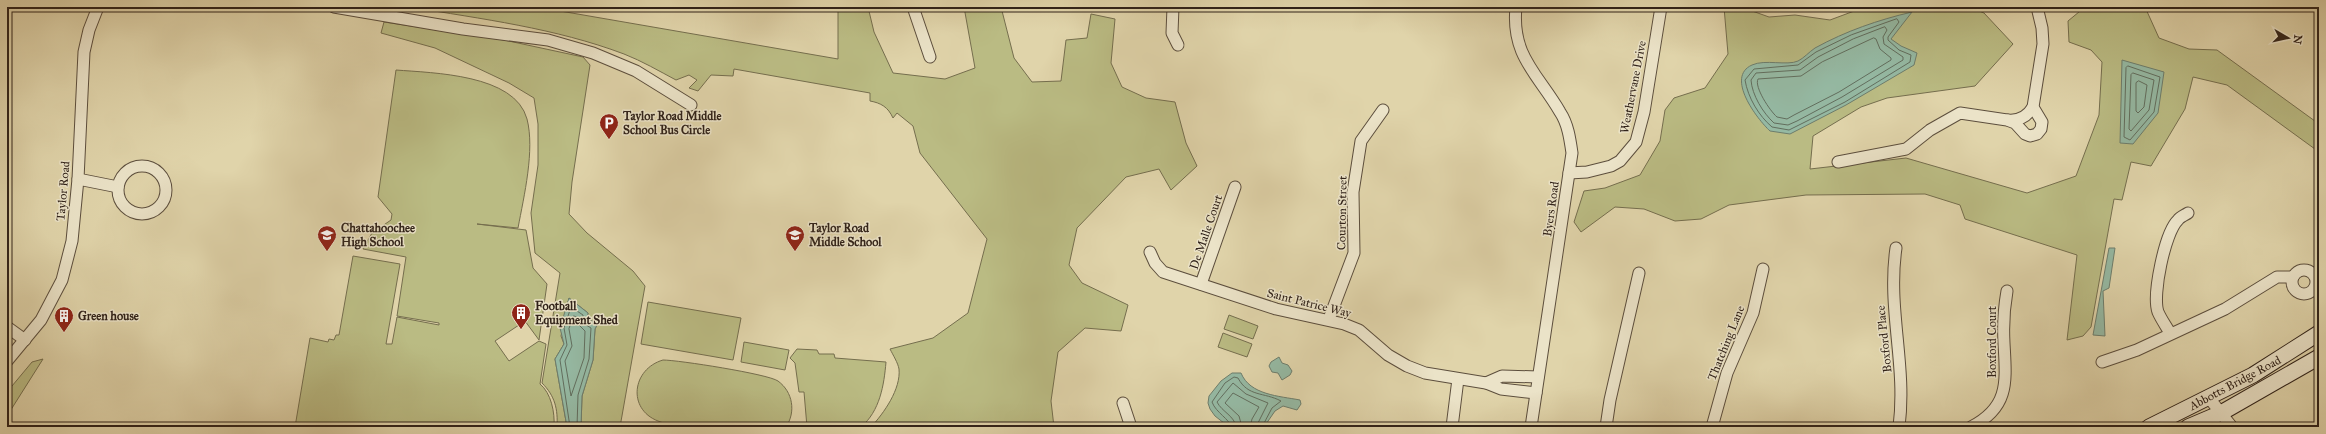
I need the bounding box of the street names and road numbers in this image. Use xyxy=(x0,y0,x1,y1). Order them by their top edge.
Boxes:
street label: Weathervane Drive xyxy=(1617,39,1649,135)
street label: Taylor Road xyxy=(53,161,73,221)
street label: Courton Street xyxy=(1334,175,1350,250)
street label: Byers Road xyxy=(1540,181,1562,237)
street label: De Malle Court xyxy=(1187,192,1226,271)
street label: Saint Patrice Way xyxy=(1265,286,1353,320)
street label: Thatching Lane xyxy=(1705,304,1748,383)
street label: Boxford Place xyxy=(1874,305,1894,373)
street label: Boxford Court xyxy=(1985,305,1999,378)
street label: Abbotts Bridge Road xyxy=(2186,353,2284,414)

